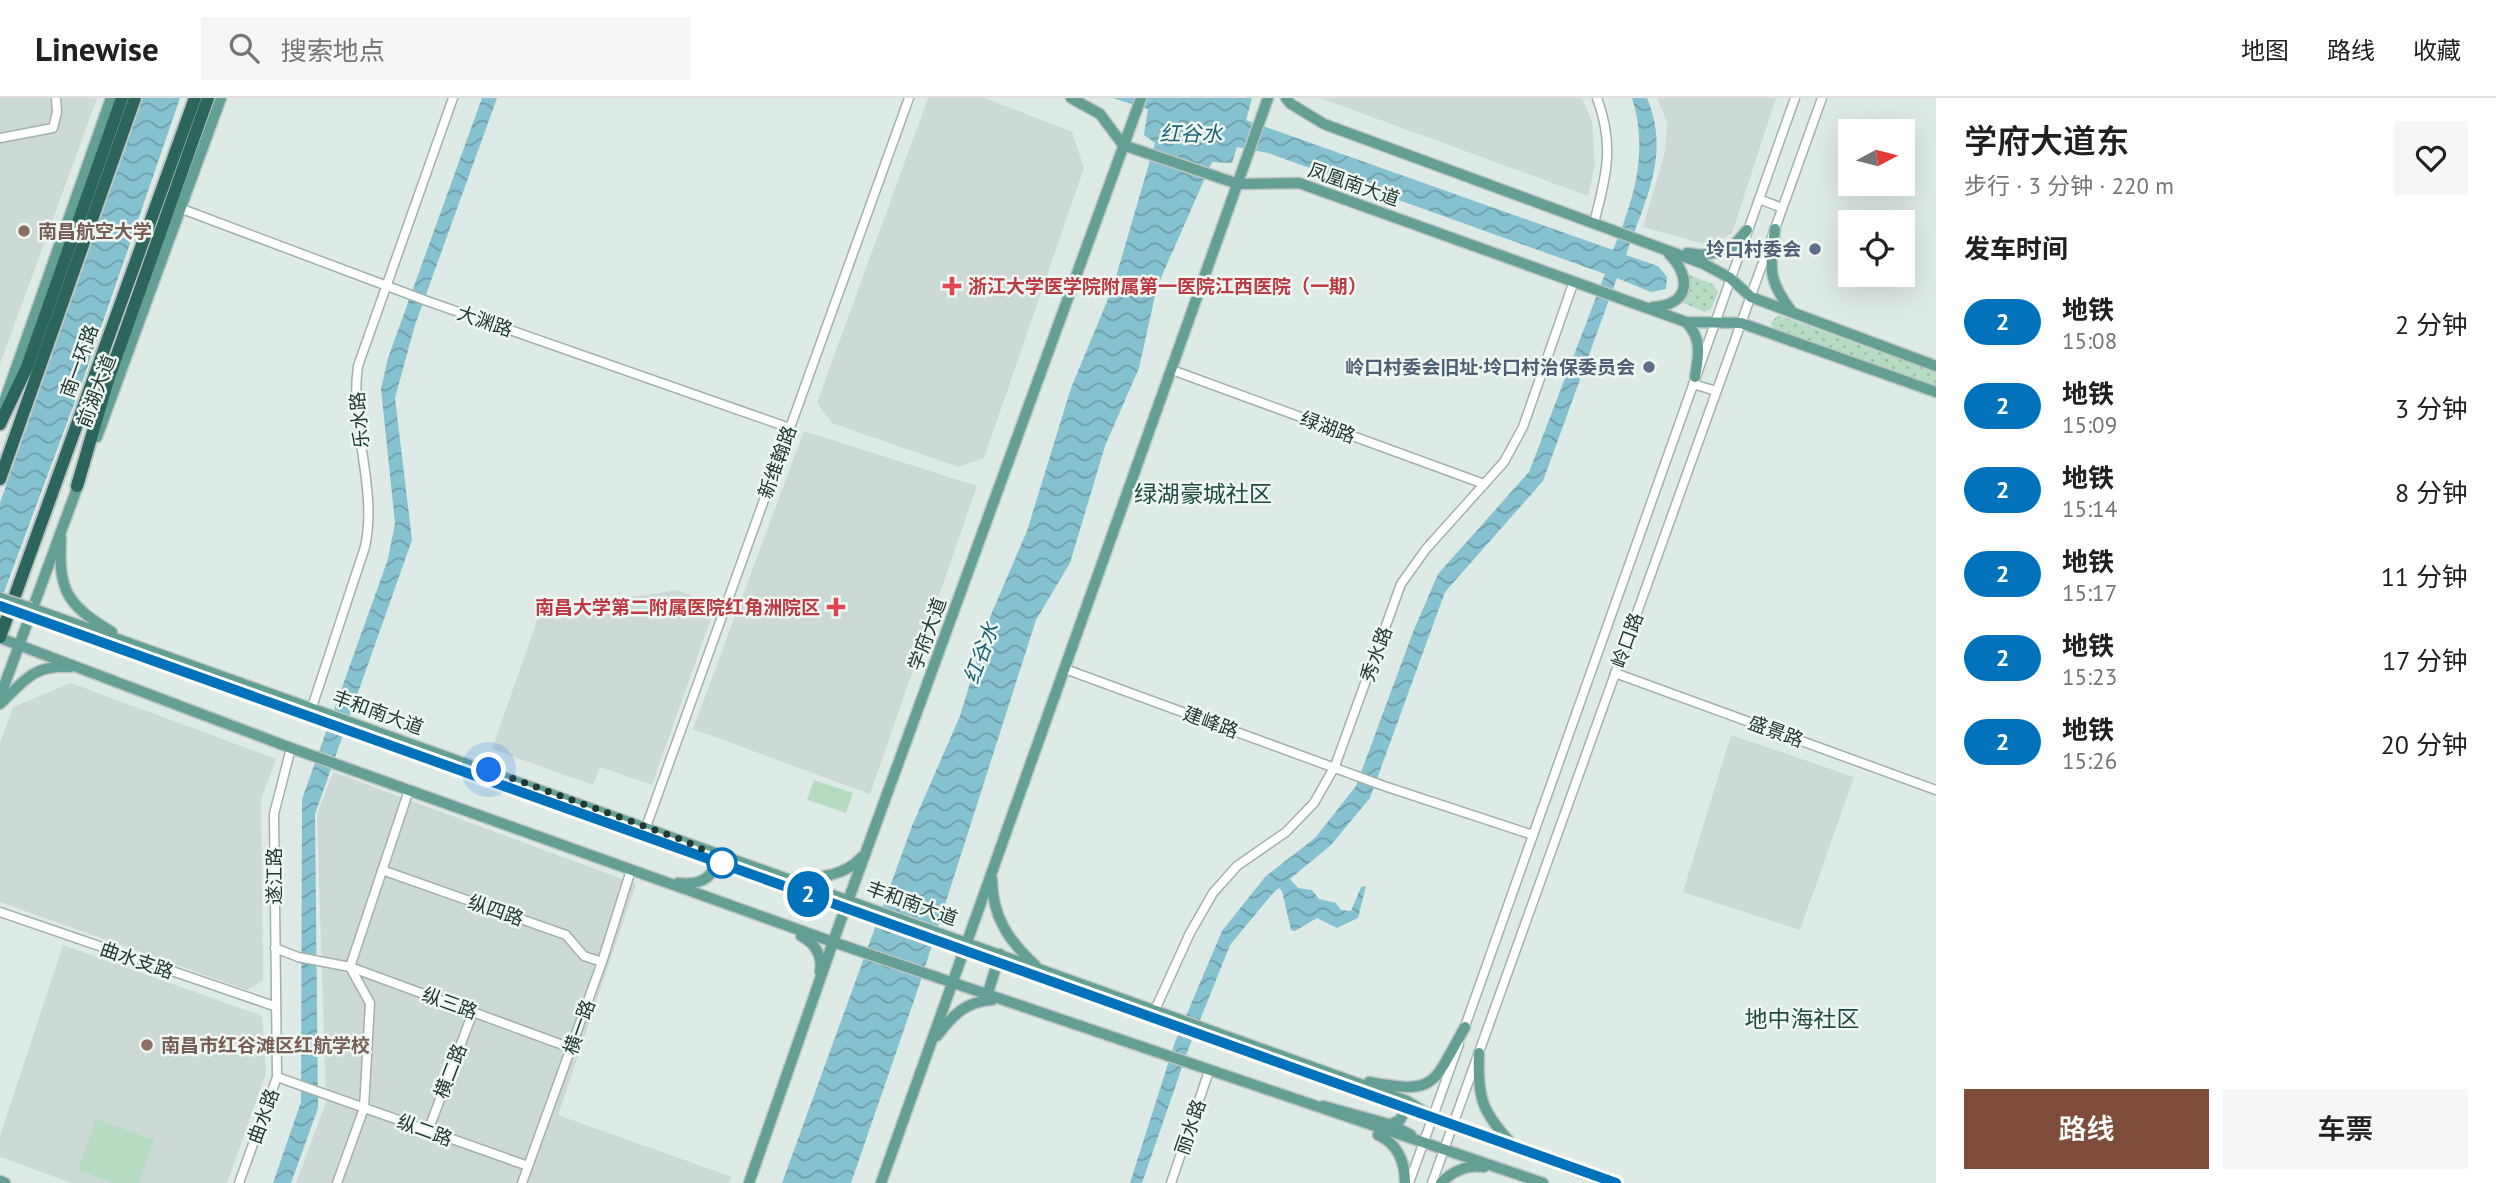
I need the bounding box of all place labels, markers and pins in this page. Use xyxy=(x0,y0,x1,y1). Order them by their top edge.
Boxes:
place label: 南昌航空大学 xyxy=(38,219,152,243)
marker: 南昌航空大学 xyxy=(16,223,32,239)
place label: 坽口村委会 xyxy=(1706,237,1801,261)
marker: 坽口村委会 xyxy=(1807,241,1823,257)
place label: 浙江大学医学院附属第一医院江西医院（一期） xyxy=(968,274,1367,298)
marker: 浙江大学医学院附属第一医院江西医院（一期） xyxy=(942,276,962,296)
place label: 岭口村委会旧址·坽口村治保委员会 xyxy=(1345,355,1635,379)
marker: 岭口村委会旧址·坽口村治保委员会 xyxy=(1641,359,1657,375)
place label: 南昌大学第二附属医院红角洲院区 xyxy=(535,595,820,619)
marker: 南昌大学第二附属医院红角洲院区 xyxy=(826,597,846,617)
unlabelled marker xyxy=(707,848,737,878)
place label: 南昌市红谷滩区红航学校 xyxy=(161,1033,370,1057)
marker: 南昌市红谷滩区红航学校 xyxy=(139,1037,155,1053)

